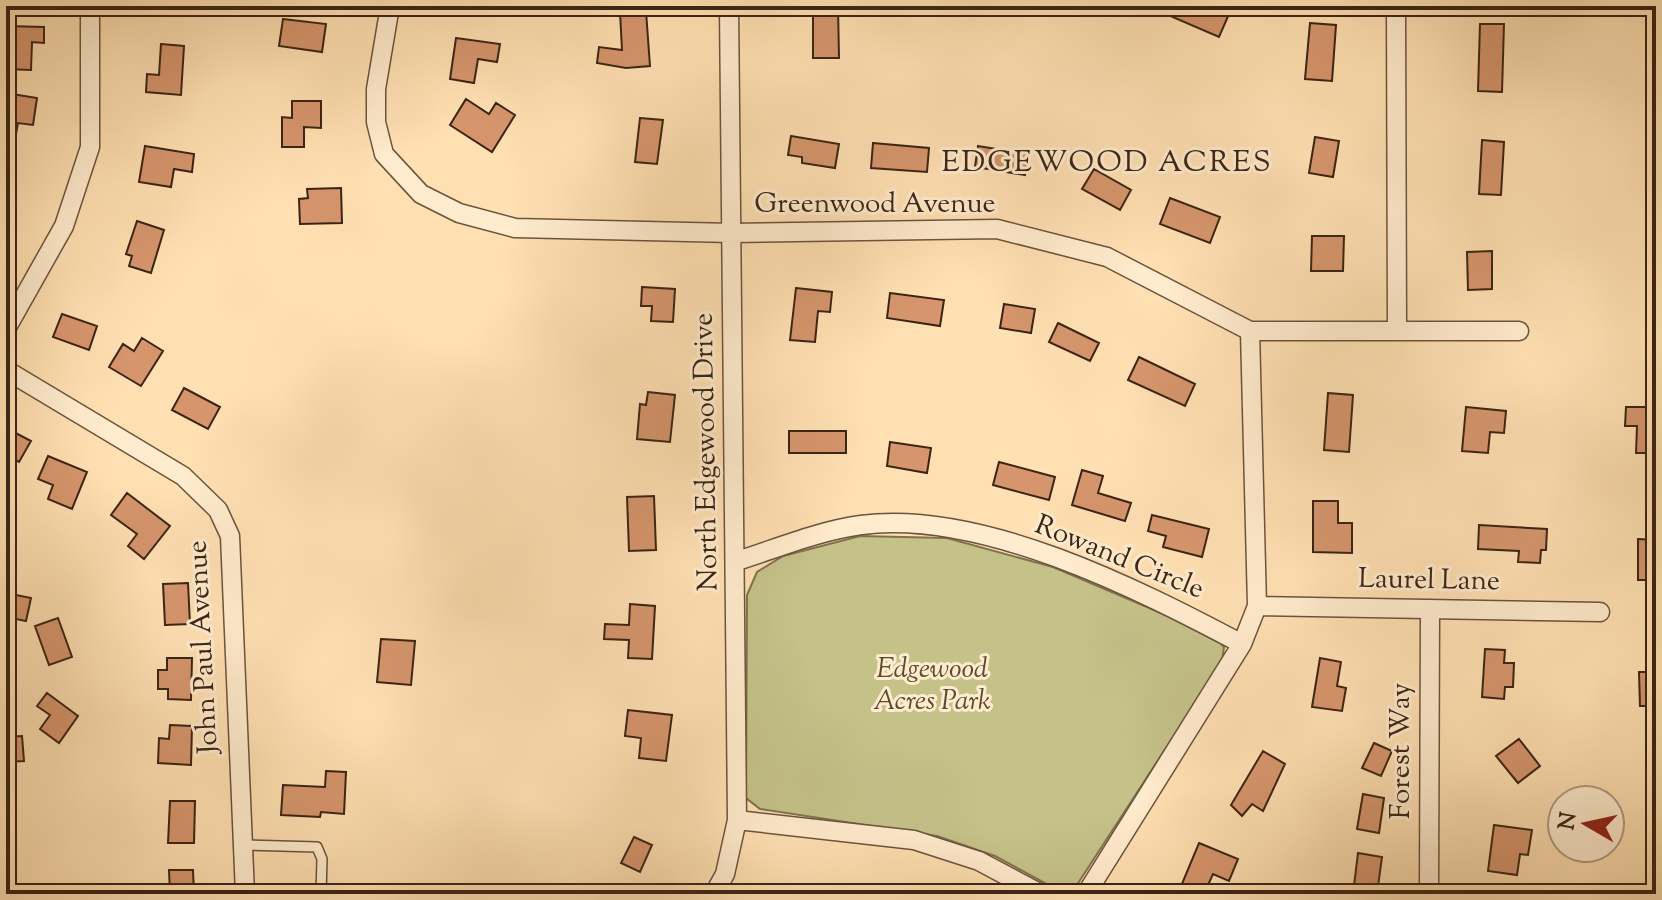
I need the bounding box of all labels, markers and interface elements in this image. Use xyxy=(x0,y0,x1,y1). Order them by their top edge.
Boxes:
district label: EDGEWOOD ACRES xyxy=(941,142,1273,185)
street label: Greenwood Avenue xyxy=(754,185,996,225)
street label: North Edgewood Drive xyxy=(685,313,729,591)
street label: Rowand Circle xyxy=(1028,506,1210,610)
street label: John Paul Avenue xyxy=(178,539,230,757)
street label: Laurel Lane xyxy=(1358,560,1500,602)
park label: Edgewood Acres Park xyxy=(873,650,991,722)
street label: Forest Way xyxy=(1382,683,1422,819)
north arrow xyxy=(1546,784,1626,864)
text: N xyxy=(1552,810,1586,833)

